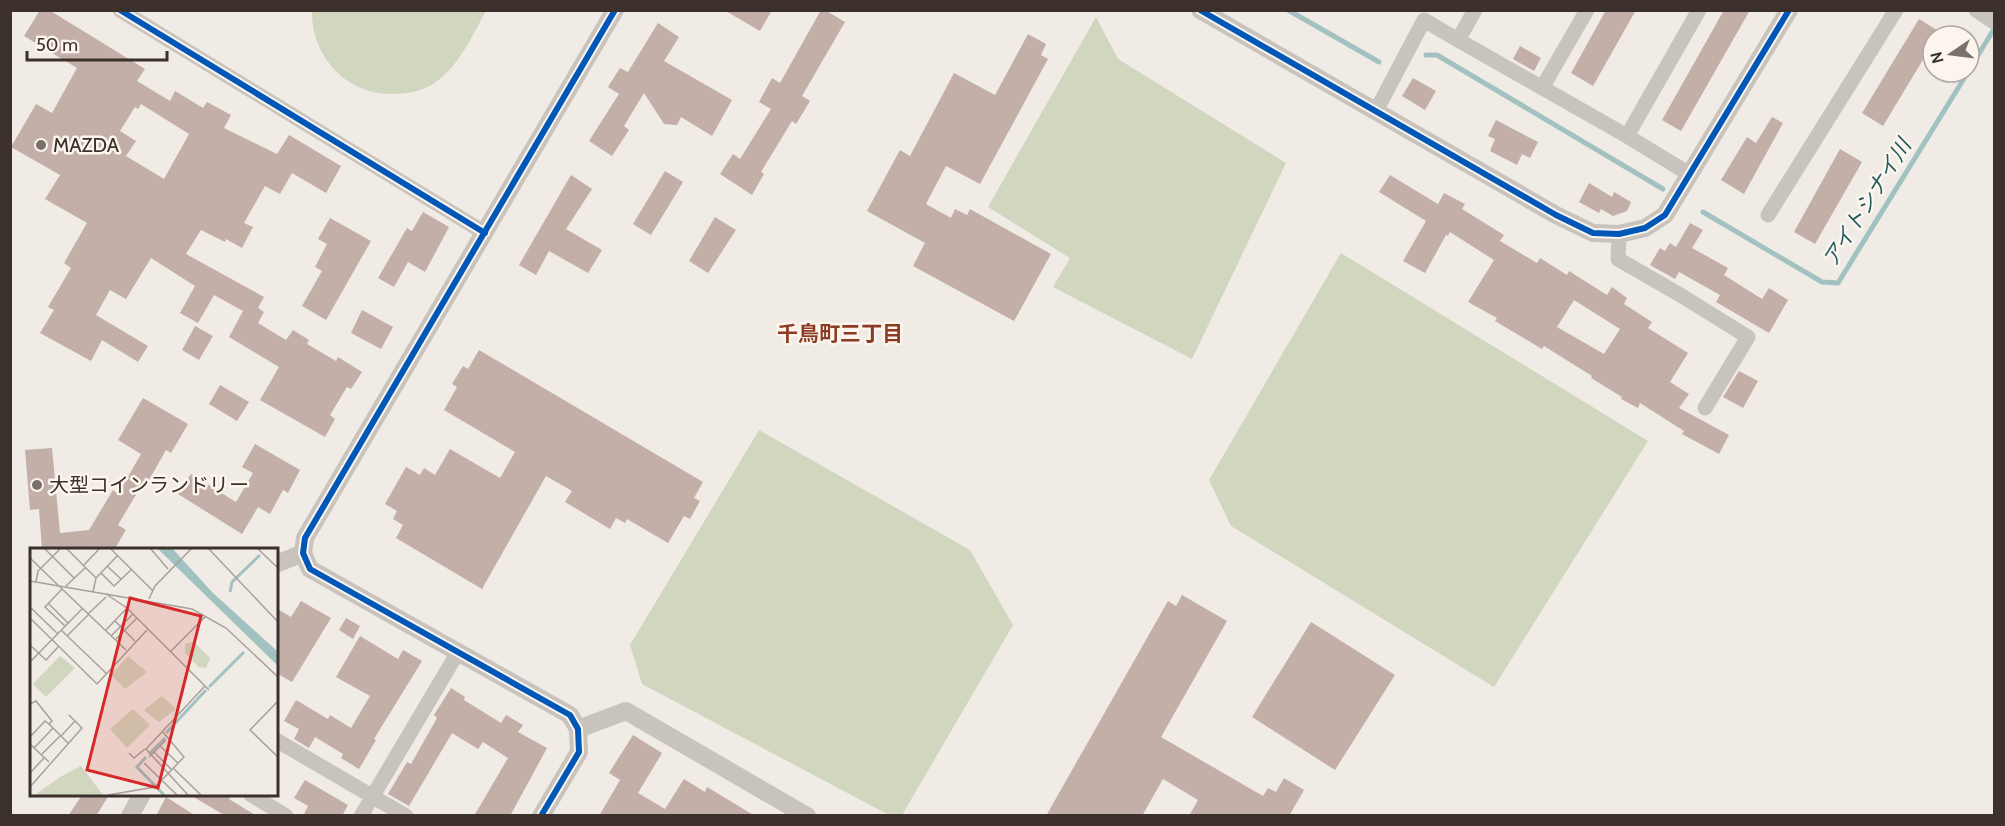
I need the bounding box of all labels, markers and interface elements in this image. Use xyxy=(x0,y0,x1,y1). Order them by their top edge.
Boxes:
scale bar xyxy=(27,24,166,62)
north arrow xyxy=(1921,24,1981,84)
text: 50 m xyxy=(36,34,78,56)
text: N xyxy=(1926,50,1948,65)
place label: MAZDA xyxy=(53,133,120,157)
water label: アイトシナイ川 xyxy=(1817,133,1917,271)
marker: MAZDA xyxy=(34,138,48,152)
district label: 千鳥町三丁目 xyxy=(777,321,903,346)
place label: 大型コインランドリー xyxy=(49,473,249,497)
marker: 大型コインランドリー xyxy=(30,478,44,492)
inset map xyxy=(30,548,278,796)

